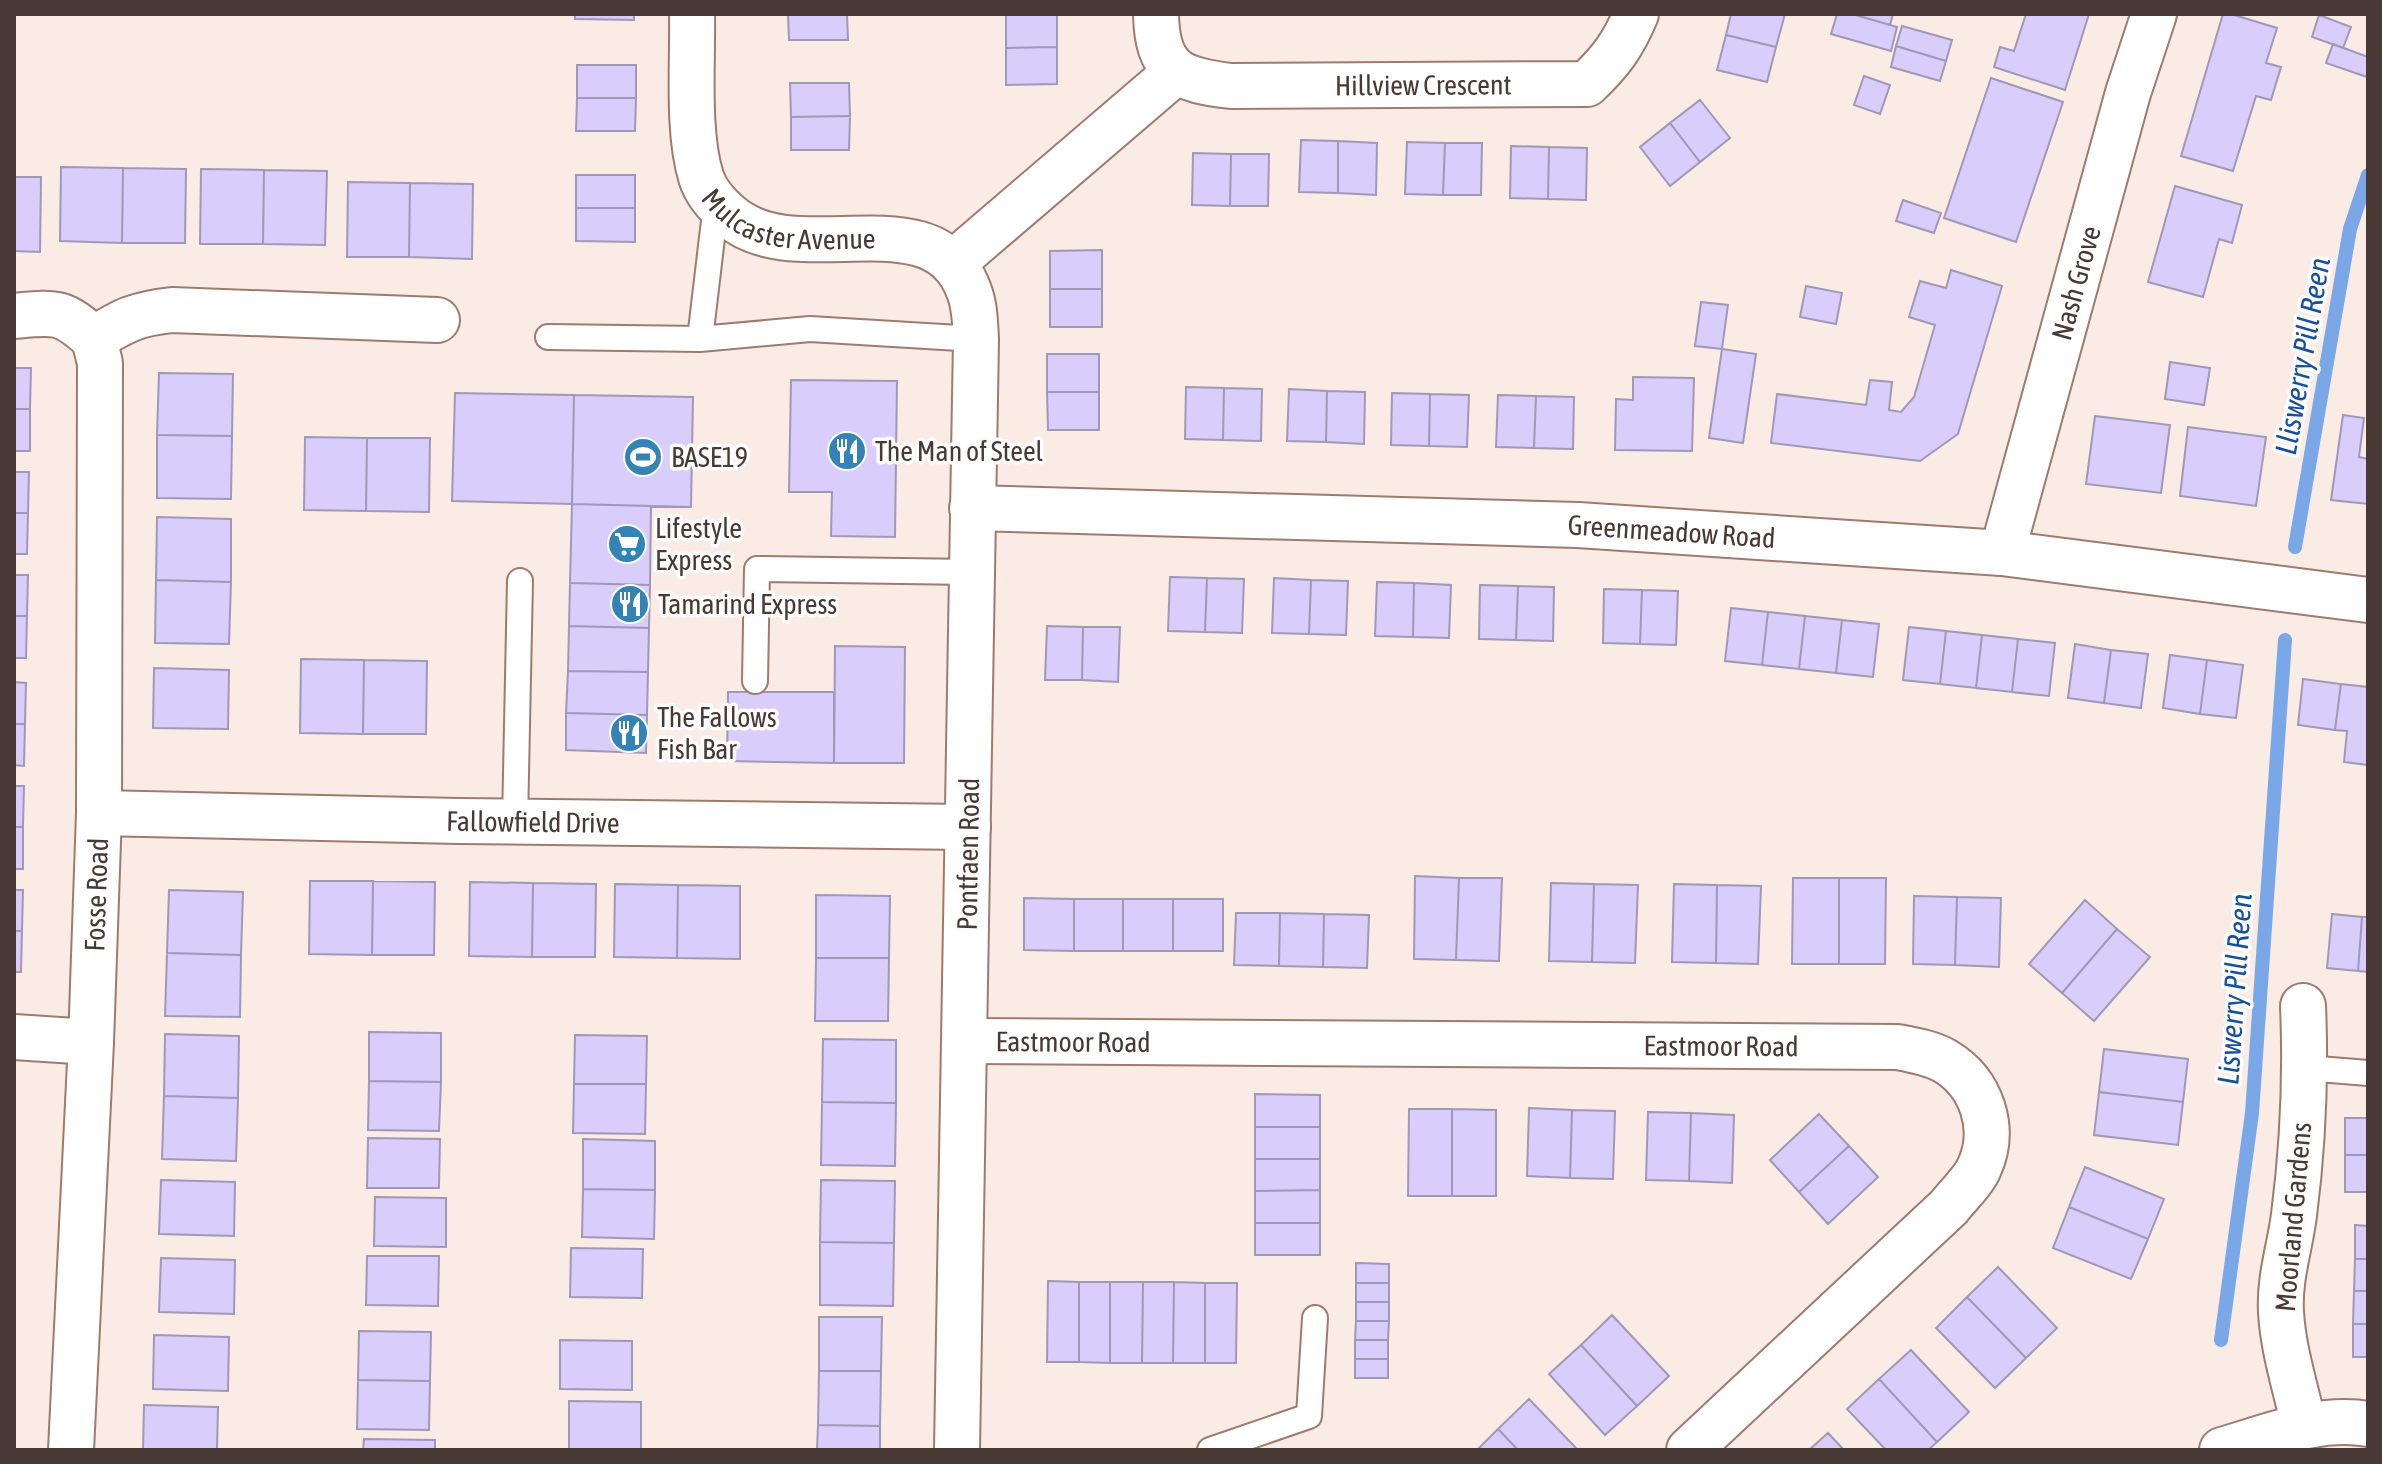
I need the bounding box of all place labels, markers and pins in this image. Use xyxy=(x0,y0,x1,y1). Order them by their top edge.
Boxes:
restaurant icon: The Man of Steel xyxy=(826,430,868,472)
place label: The Man of Steel xyxy=(875,435,1044,467)
sports icon: BASE19 xyxy=(622,436,664,478)
place label: BASE19 xyxy=(671,441,748,473)
place label: Lifestyle Express xyxy=(655,512,742,576)
supermarket icon: Lifestyle Express xyxy=(606,523,648,565)
restaurant icon: Tamarind Express xyxy=(609,583,651,625)
place label: Tamarind Express xyxy=(658,588,837,620)
place label: The Fallows Fish Bar xyxy=(657,701,777,765)
restaurant icon: The Fallows Fish Bar xyxy=(608,712,650,754)

